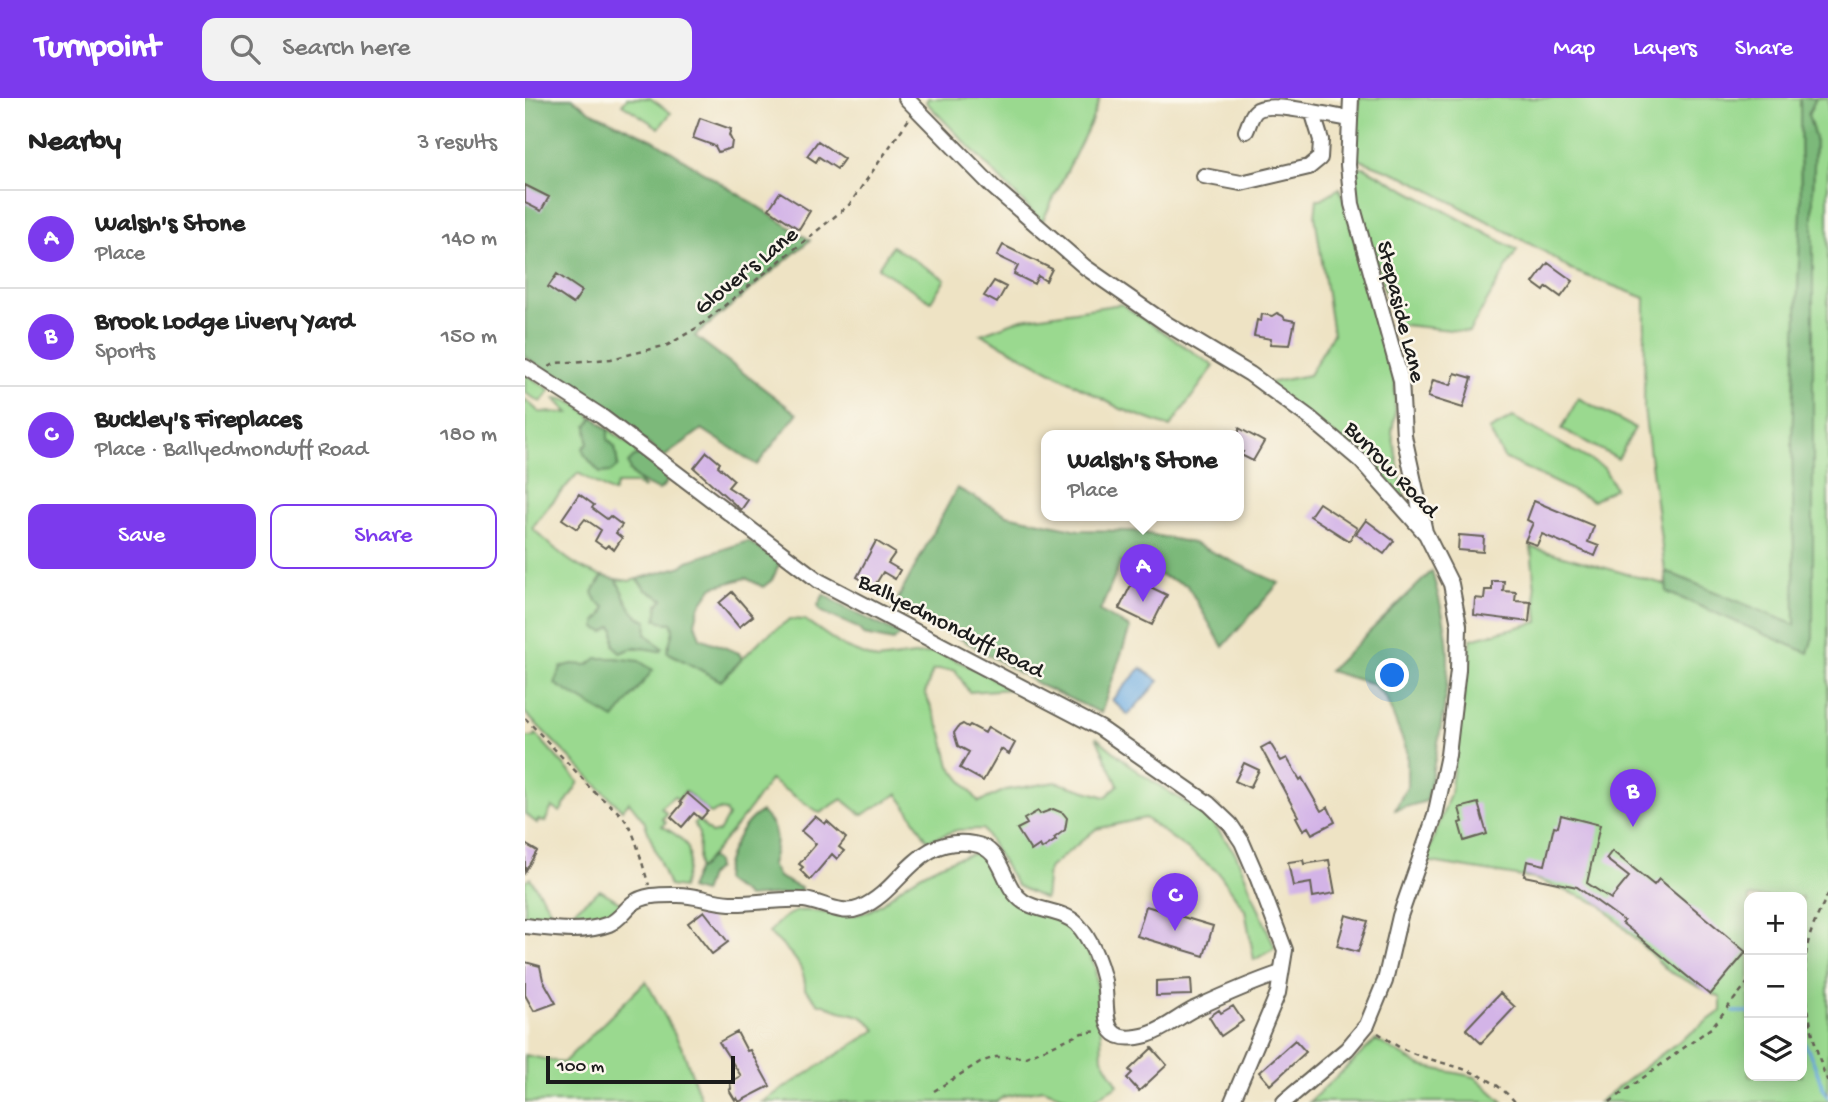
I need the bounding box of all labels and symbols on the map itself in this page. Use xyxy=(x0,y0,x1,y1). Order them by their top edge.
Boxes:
street label: Glover's Lane xyxy=(690,221,805,322)
street label: Stepaside Lane xyxy=(1369,239,1430,386)
street label: Burrow Road xyxy=(1337,416,1444,526)
pin: A xyxy=(1120,544,1166,602)
street label: Ballyedmonduff Road xyxy=(852,568,1049,686)
your location xyxy=(1375,658,1409,692)
pin: B xyxy=(1610,769,1656,827)
pin: C xyxy=(1152,873,1198,931)
scale bar xyxy=(546,1053,735,1085)

